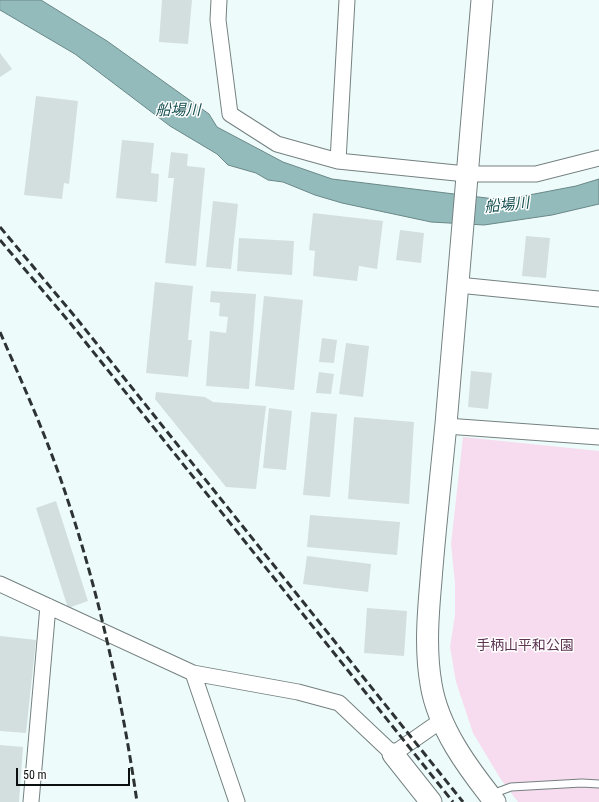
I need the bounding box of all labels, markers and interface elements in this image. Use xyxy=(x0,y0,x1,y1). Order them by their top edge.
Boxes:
water label: 船場川 xyxy=(156,102,200,120)
water label: 船場川 xyxy=(484,195,530,217)
park label: 手柄山平和公園 xyxy=(476,638,574,654)
scale bar xyxy=(18,760,132,786)
text: 50 m xyxy=(23,768,47,782)

